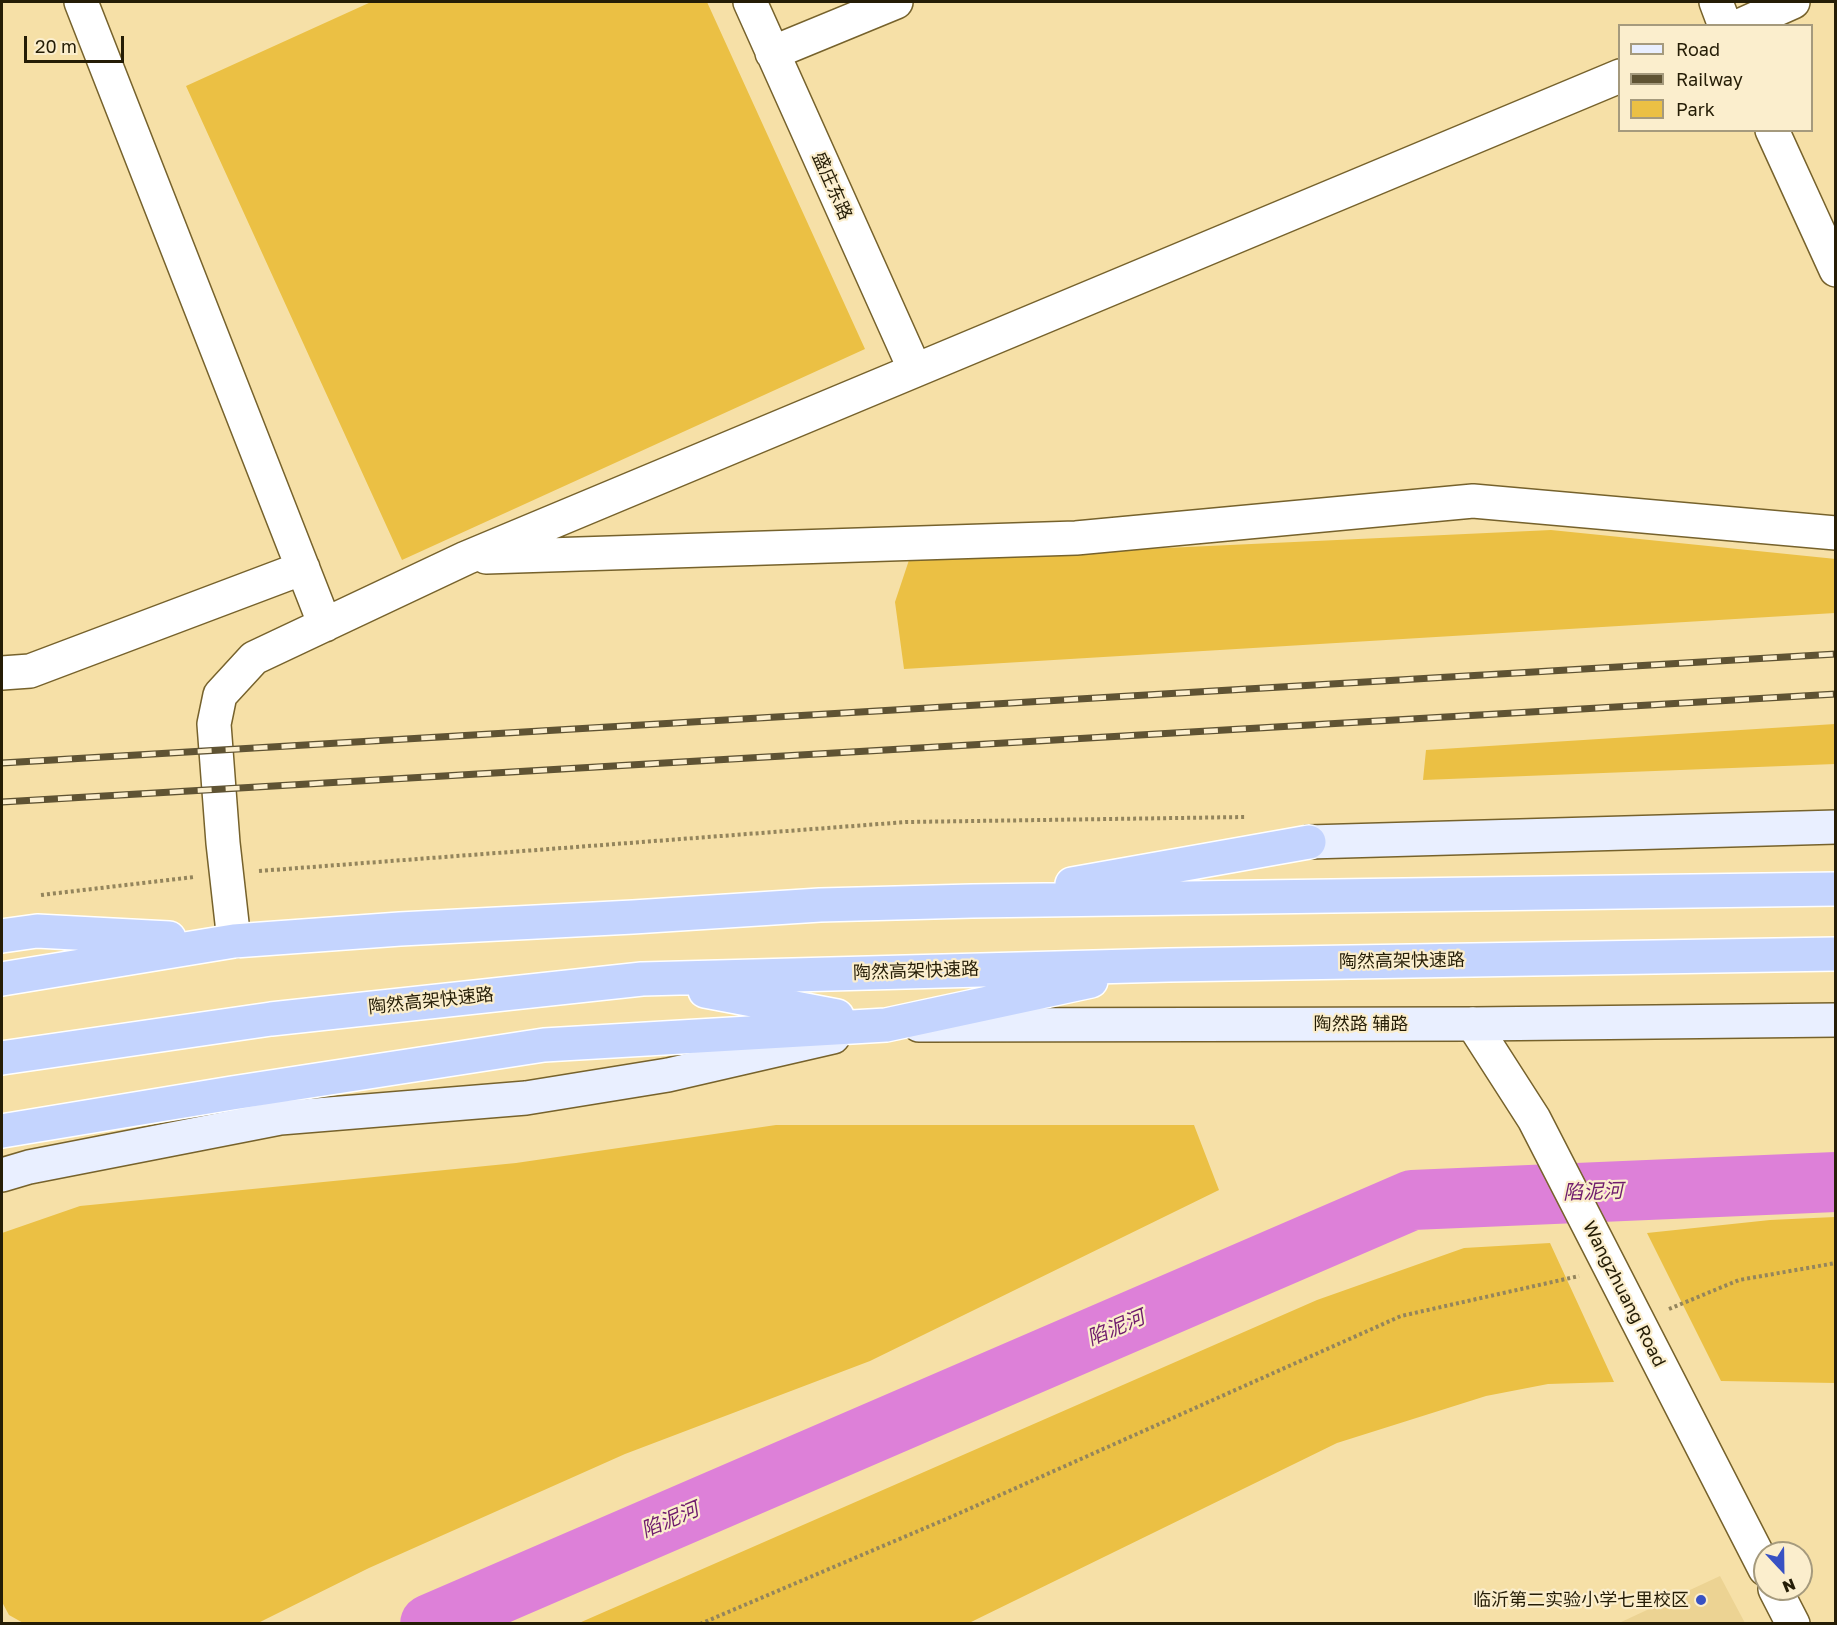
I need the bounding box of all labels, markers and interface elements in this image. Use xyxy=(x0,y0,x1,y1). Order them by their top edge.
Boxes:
scale bar xyxy=(27,24,128,62)
legend xyxy=(1618,24,1813,132)
text: 20 m xyxy=(35,35,77,57)
text: Road xyxy=(1676,38,1720,60)
text: Railway xyxy=(1676,68,1743,90)
text: Park xyxy=(1676,98,1715,120)
street label: 盛庄东路 xyxy=(807,149,857,223)
street label: 陶然高架快速路 xyxy=(1339,949,1465,973)
street label: 陶然高架快速路 xyxy=(853,958,979,984)
street label: 陶然高架快速路 xyxy=(367,984,495,1018)
street label: 陶然路 辅路 xyxy=(1314,1013,1408,1035)
water label: 陷泥河 xyxy=(1563,1179,1623,1205)
street label: Wangzhuang Road xyxy=(1578,1217,1670,1371)
water label: 陷泥河 xyxy=(1084,1305,1148,1351)
water label: 陷泥河 xyxy=(638,1497,702,1543)
north arrow xyxy=(1753,1541,1813,1601)
text: N xyxy=(1780,1574,1798,1597)
place label: 临沂第二实验小学七里校区 xyxy=(1473,1589,1689,1611)
marker: 临沂第二实验小学七里校区 xyxy=(1694,1593,1708,1607)

